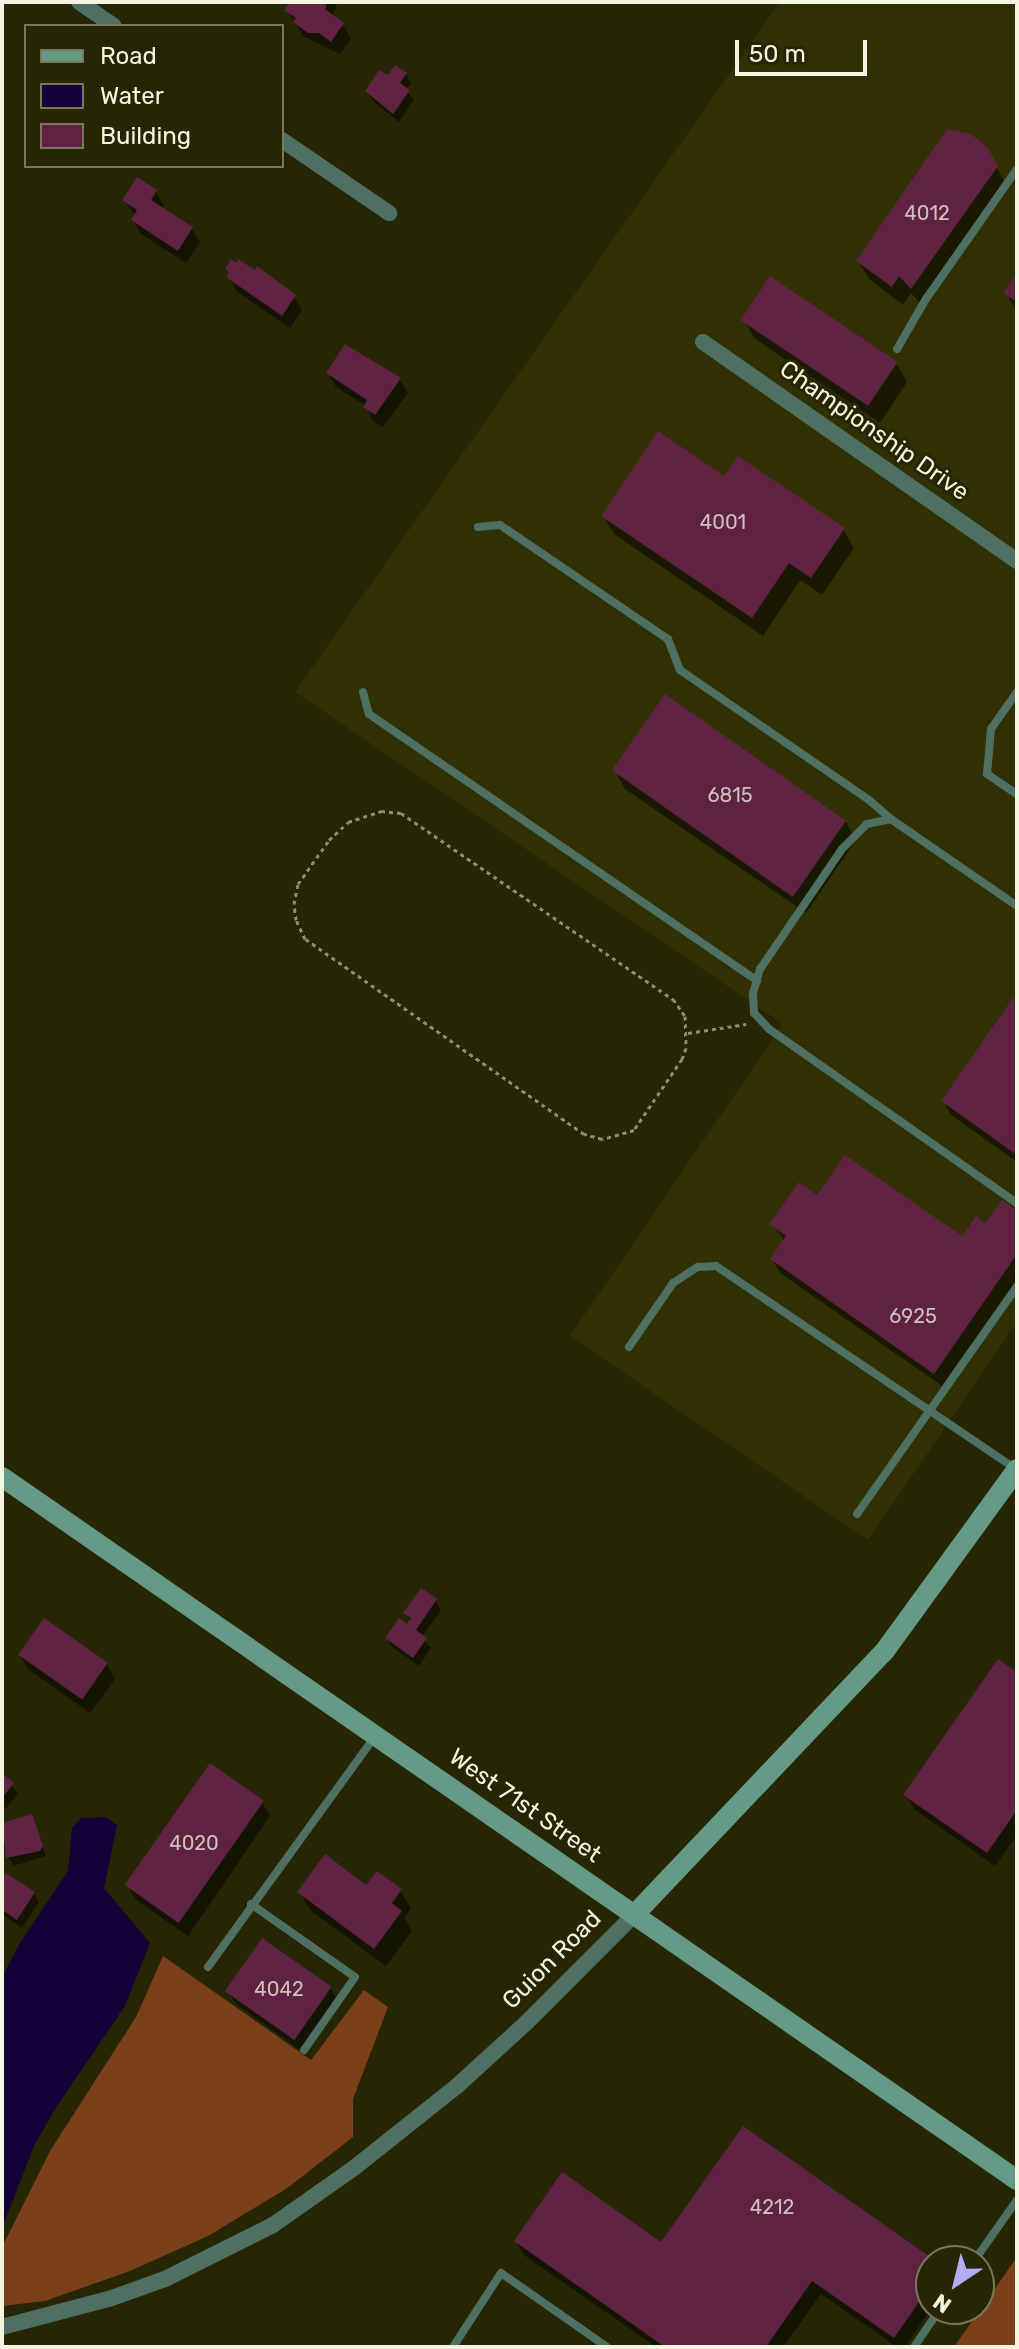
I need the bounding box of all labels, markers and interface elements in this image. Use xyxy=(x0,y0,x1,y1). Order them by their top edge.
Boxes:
legend xyxy=(24,24,284,168)
scale bar xyxy=(739,24,871,74)
text: 50 m xyxy=(749,40,806,68)
text: Road xyxy=(100,42,157,70)
text: Water xyxy=(100,82,164,110)
text: Building xyxy=(100,122,191,150)
house number: 4012 xyxy=(904,201,950,225)
street label: Championship Drive xyxy=(774,355,974,507)
house number: 4001 xyxy=(700,510,746,534)
house number: 6815 xyxy=(707,783,753,807)
house number: 6925 xyxy=(889,1304,937,1328)
street label: West 71st Street xyxy=(443,1743,607,1869)
house number: 4020 xyxy=(169,1831,219,1855)
street label: Guion Road xyxy=(497,1905,607,2015)
house number: 4042 xyxy=(254,1977,304,2001)
house number: 4212 xyxy=(750,2195,794,2219)
north arrow xyxy=(915,2245,995,2325)
text: N xyxy=(928,2288,956,2319)

